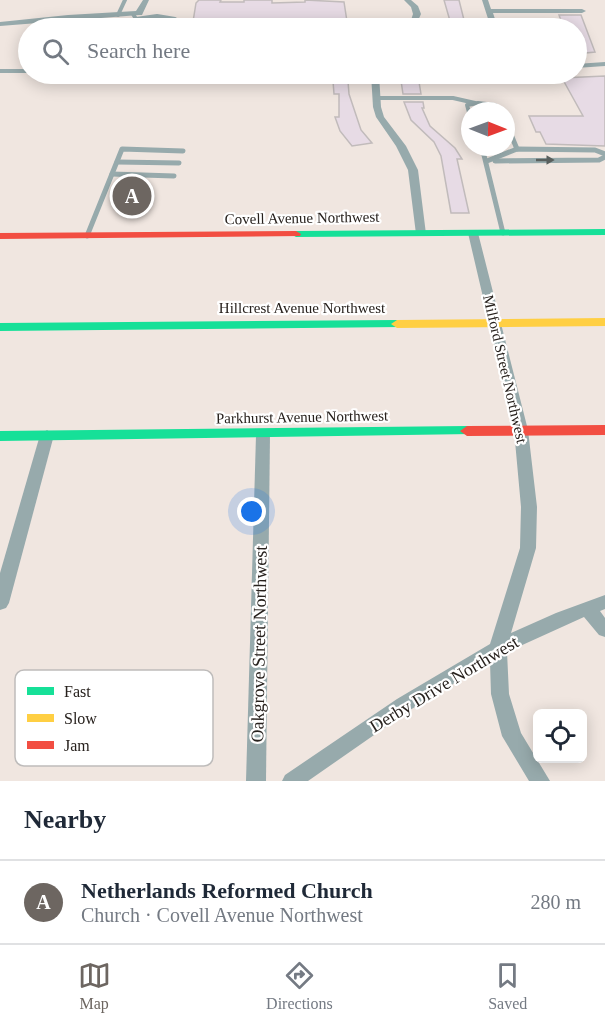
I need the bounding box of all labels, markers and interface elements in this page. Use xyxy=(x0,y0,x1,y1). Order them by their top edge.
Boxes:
search box xyxy=(18,18,587,84)
icon: search xyxy=(39,35,72,68)
text: Search here xyxy=(87,38,190,63)
north arrow xyxy=(461,102,515,156)
one-way arrow xyxy=(536,155,555,165)
pin: A xyxy=(112,174,152,218)
street label: Covell Avenue Northwest xyxy=(225,209,380,227)
street label: Milford Street Northwest xyxy=(480,293,530,445)
street label: Hillcrest Avenue Northwest xyxy=(219,300,386,316)
street label: Parkhurst Avenue Northwest xyxy=(216,407,389,427)
your location xyxy=(237,497,266,526)
street label: Oakgrove Street Northwest xyxy=(247,545,271,743)
street label: Derby Drive Northwest xyxy=(366,632,522,736)
legend xyxy=(15,670,213,766)
text: Fast xyxy=(64,683,91,700)
map controls xyxy=(533,709,587,763)
button: locate xyxy=(533,709,587,763)
text: Slow xyxy=(64,710,97,727)
text: Jam xyxy=(64,737,90,754)
text: Nearby xyxy=(24,805,106,834)
text: Netherlands Reformed Church xyxy=(81,878,373,903)
text: A xyxy=(36,891,51,913)
text: 280 m xyxy=(530,891,581,913)
text: Church · Covell Avenue Northwest xyxy=(81,904,363,926)
tab: Map xyxy=(78,959,111,1013)
tab: Directions xyxy=(266,959,333,1013)
tab: Saved xyxy=(488,959,527,1013)

